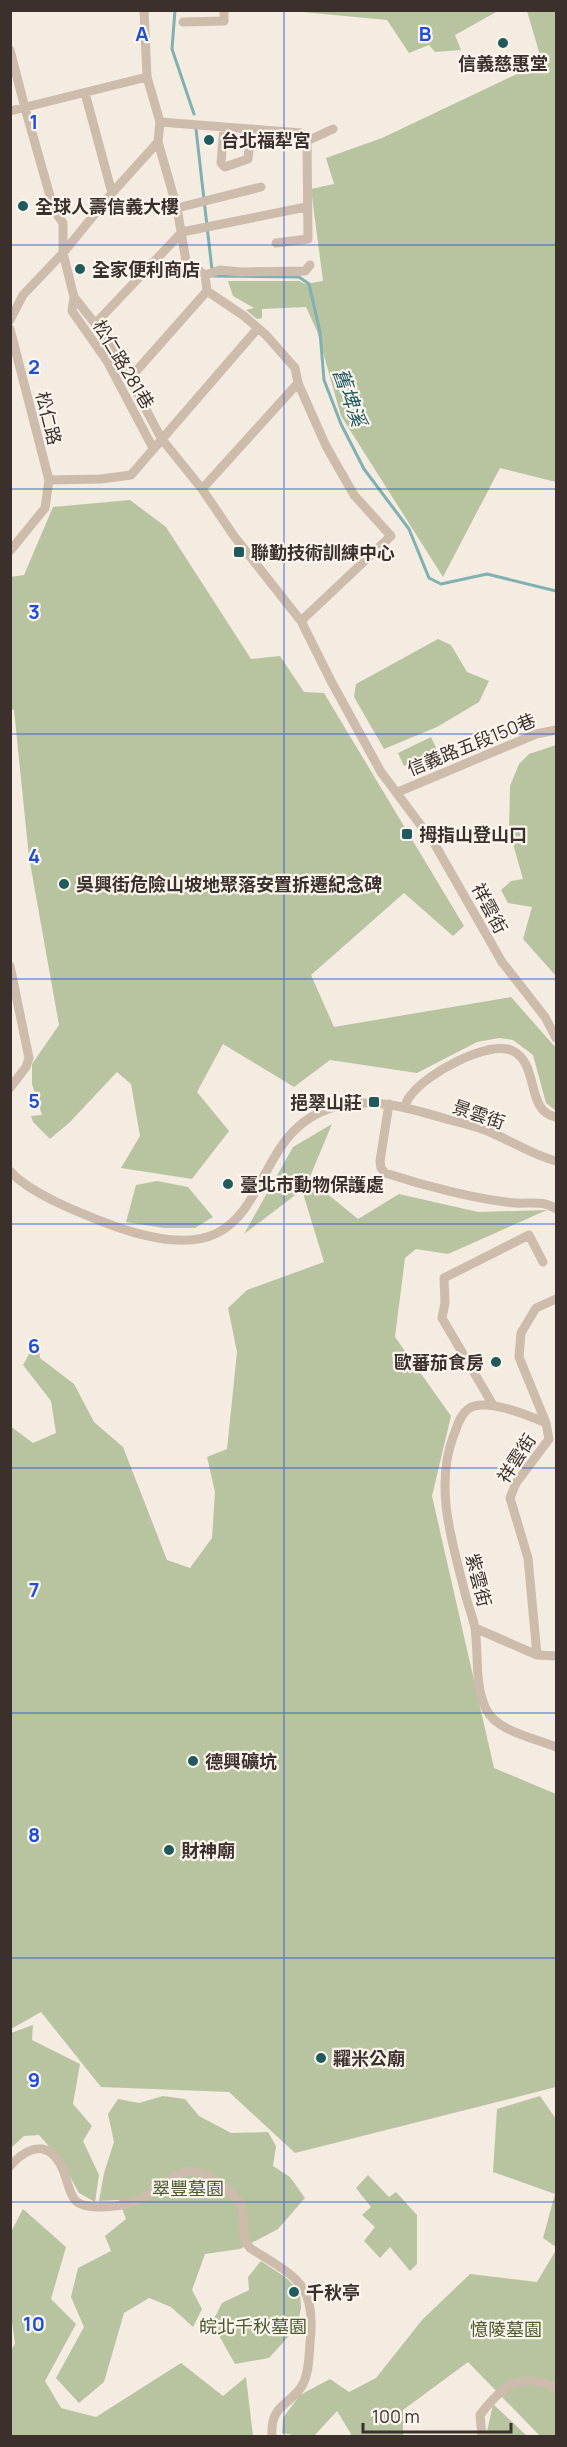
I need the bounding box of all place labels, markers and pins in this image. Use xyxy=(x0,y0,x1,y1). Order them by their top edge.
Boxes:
marker: 信義慈惠堂 xyxy=(496,36,510,50)
place label: 信義慈惠堂 xyxy=(458,51,548,75)
place label: 台北福犁宮 xyxy=(221,128,311,152)
marker: 台北福犁宮 xyxy=(202,133,216,147)
place label: 全球人壽信義大樓 xyxy=(35,194,179,218)
marker: 全球人壽信義大樓 xyxy=(16,199,30,213)
place label: 全家便利商店 xyxy=(92,257,200,281)
marker: 全家便利商店 xyxy=(73,262,87,276)
place label: 聯勤技術訓練中心 xyxy=(251,540,395,564)
marker: 聯勤技術訓練中心 xyxy=(232,545,246,559)
place label: 拇指山登山口 xyxy=(419,822,527,846)
marker: 拇指山登山口 xyxy=(400,827,414,841)
place label: 吳興街危險山坡地聚落安置拆遷紀念碑 xyxy=(76,872,382,896)
marker: 吳興街危險山坡地聚落安置拆遷紀念碑 xyxy=(57,877,71,891)
place label: 挹翠山莊 xyxy=(290,1090,362,1114)
marker: 挹翠山莊 xyxy=(367,1095,381,1109)
place label: 臺北市動物保護處 xyxy=(240,1172,384,1196)
marker: 臺北市動物保護處 xyxy=(221,1177,235,1191)
place label: 歐蕃茄食房 xyxy=(394,1350,484,1374)
marker: 歐蕃茄食房 xyxy=(489,1355,503,1369)
place label: 德興礦坑 xyxy=(205,1749,277,1773)
marker: 德興礦坑 xyxy=(186,1754,200,1768)
place label: 財神廟 xyxy=(181,1838,235,1862)
marker: 財神廟 xyxy=(162,1843,176,1857)
place label: 糶米公廟 xyxy=(333,2046,405,2070)
marker: 糶米公廟 xyxy=(314,2051,328,2065)
place label: 千秋亭 xyxy=(306,2280,360,2304)
marker: 千秋亭 xyxy=(287,2285,301,2299)

